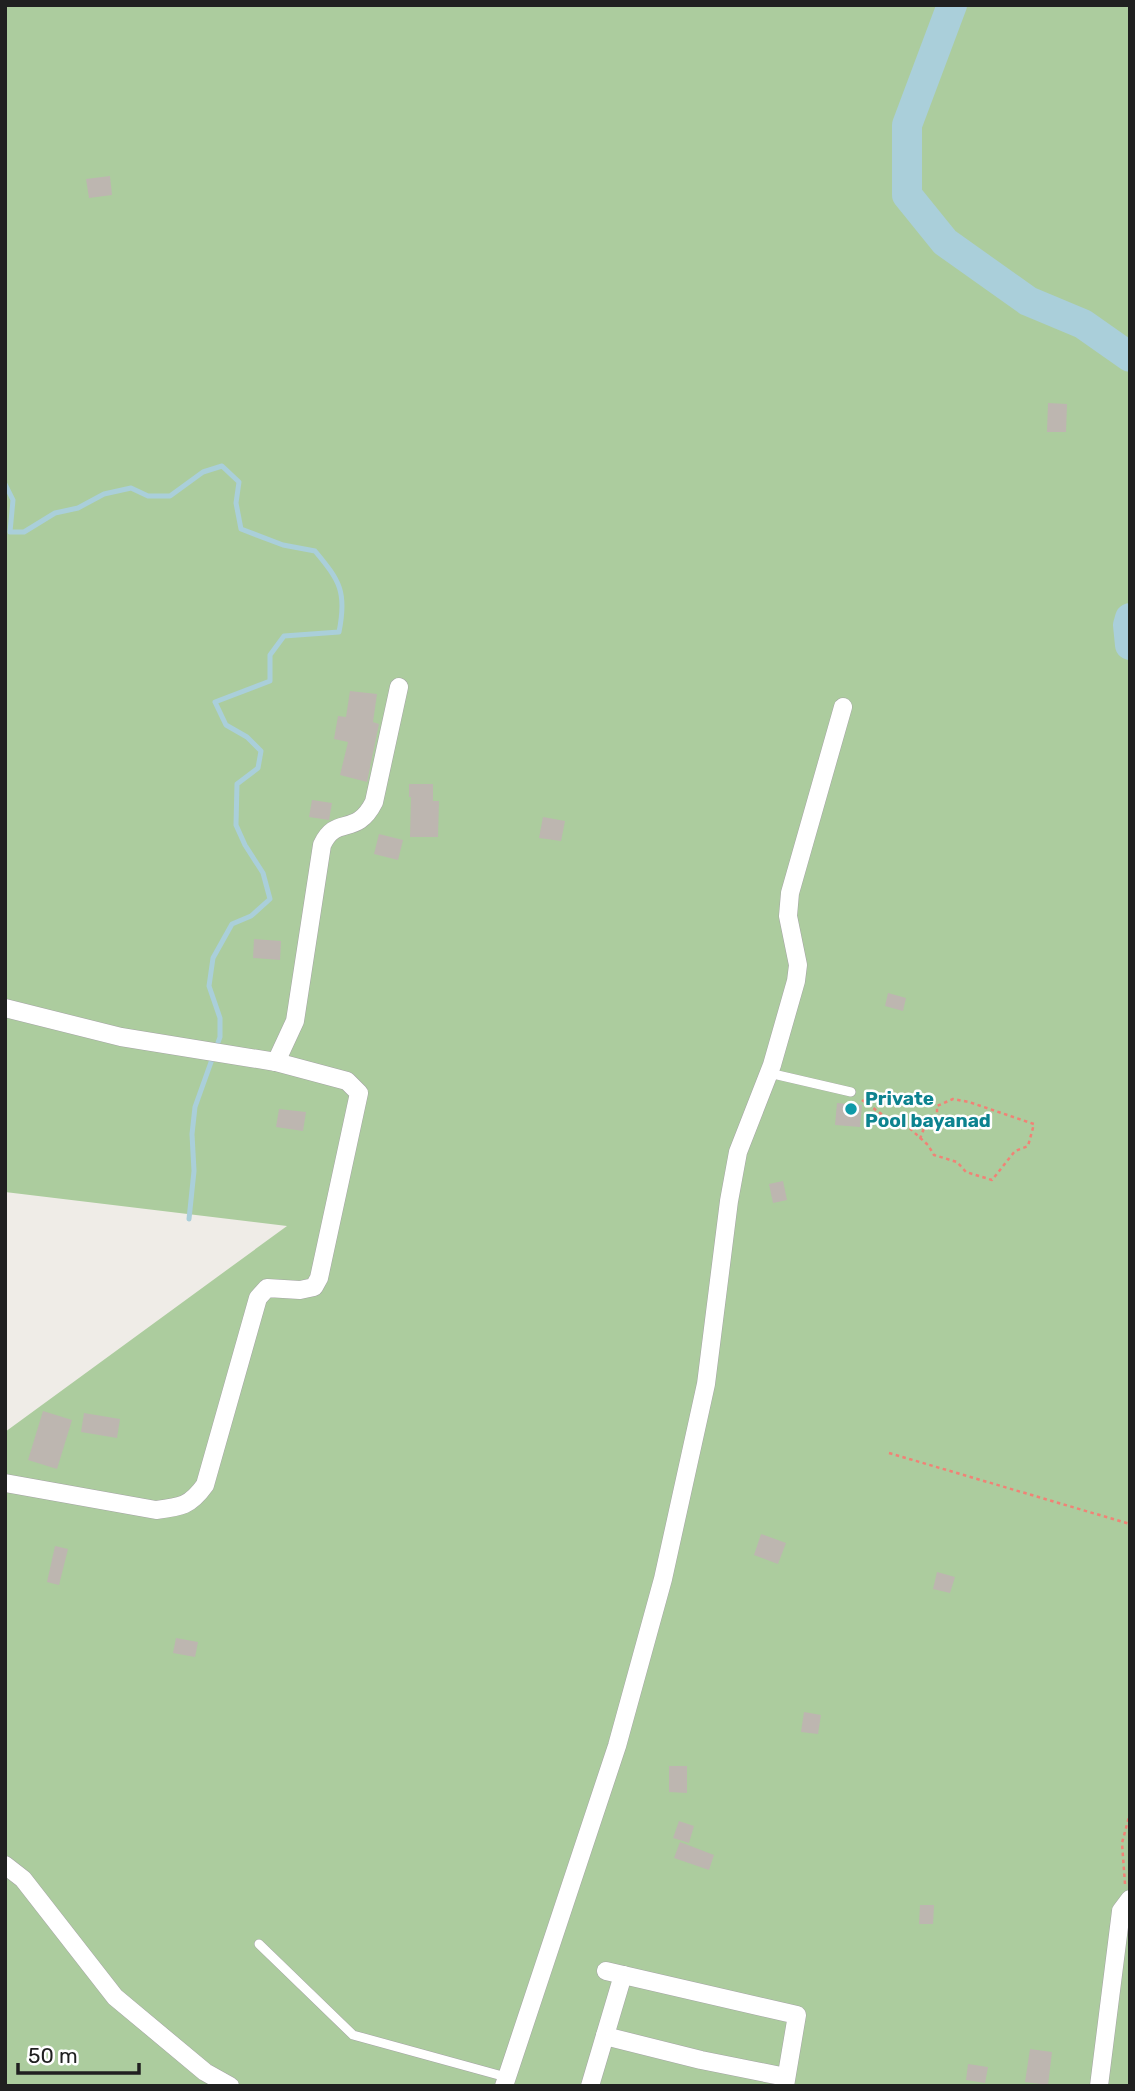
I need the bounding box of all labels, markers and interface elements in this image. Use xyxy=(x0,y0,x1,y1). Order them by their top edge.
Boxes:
place label: Private Pool bayanad xyxy=(865,1087,991,1132)
marker: Private Pool bayanad xyxy=(843,1101,859,1117)
scale bar xyxy=(18,2032,138,2076)
text: 50 m xyxy=(28,2043,78,2068)

